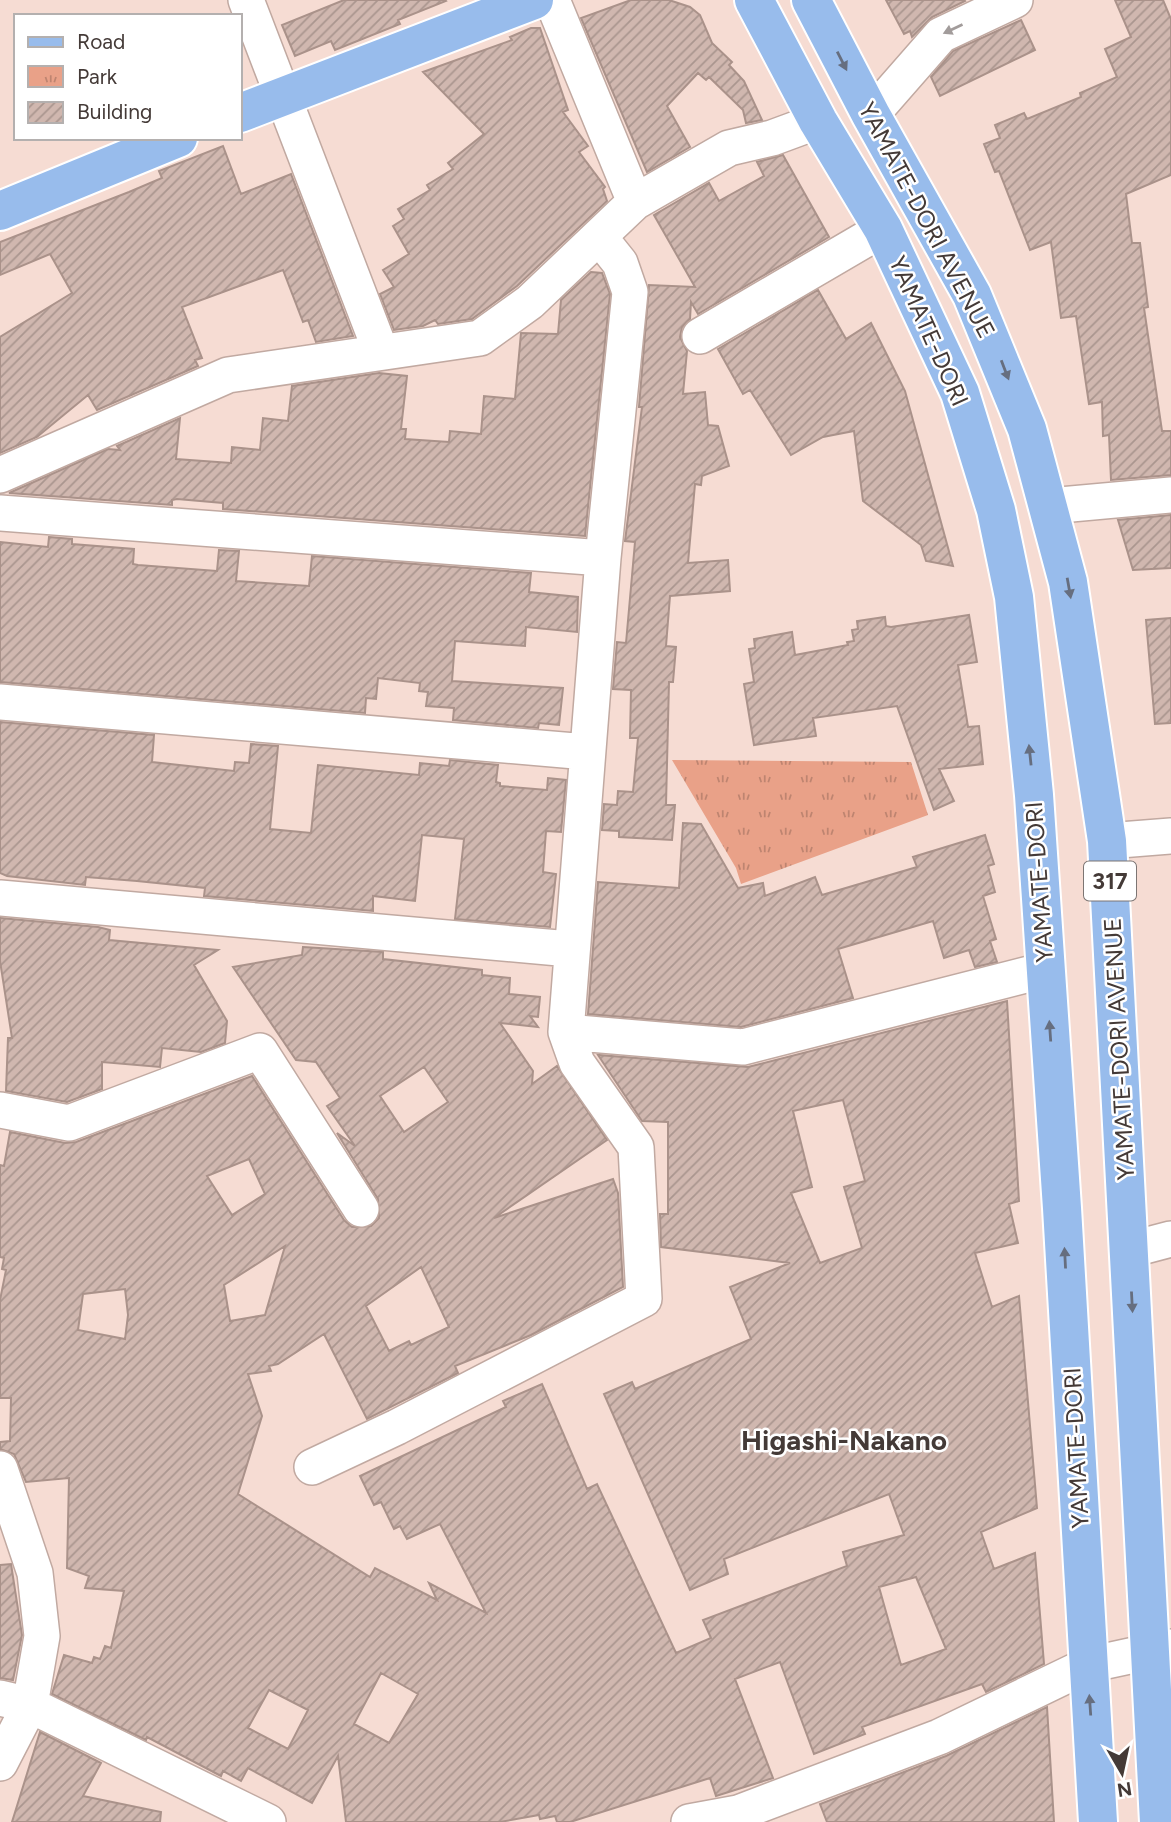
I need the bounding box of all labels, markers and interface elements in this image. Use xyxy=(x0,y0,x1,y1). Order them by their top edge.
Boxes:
legend xyxy=(14,14,242,140)
one-way arrow xyxy=(943,23,963,35)
text: Road xyxy=(77,29,125,54)
one-way arrow xyxy=(836,51,848,71)
text: Park xyxy=(77,64,118,89)
street label: YAMATE-DORI AVENUE xyxy=(853,97,1001,343)
text: Building xyxy=(77,99,152,124)
street label: YAMATE-DORI xyxy=(883,252,975,410)
one-way arrow xyxy=(999,360,1010,381)
one-way arrow xyxy=(1064,577,1075,599)
one-way arrow xyxy=(1024,744,1035,766)
street label: YAMATE-DORI xyxy=(1019,801,1059,963)
road number: 317 xyxy=(1084,862,1136,900)
street label: YAMATE-DORI AVENUE xyxy=(1098,917,1140,1181)
one-way arrow xyxy=(1044,1020,1055,1042)
one-way arrow xyxy=(1059,1246,1070,1268)
one-way arrow xyxy=(1126,1291,1137,1313)
street label: YAMATE-DORI xyxy=(1057,1367,1095,1529)
district label: Higashi-Nakano xyxy=(741,1423,947,1457)
one-way arrow xyxy=(1085,1694,1096,1716)
north arrow xyxy=(1087,1738,1157,1808)
text: N xyxy=(1116,1777,1134,1802)

